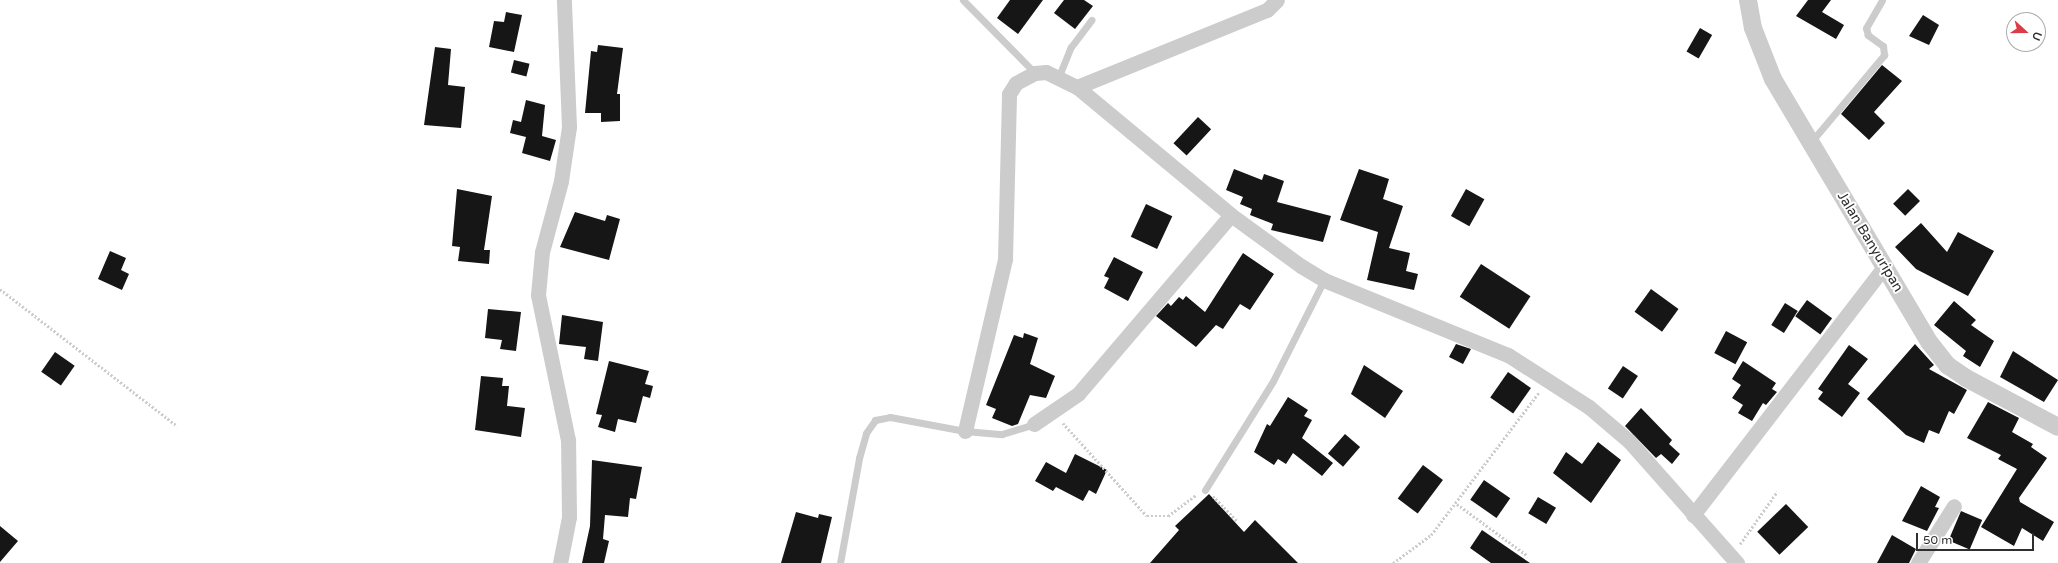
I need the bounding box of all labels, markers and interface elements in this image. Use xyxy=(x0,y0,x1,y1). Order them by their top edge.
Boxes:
north arrow xyxy=(2006,12,2046,52)
text: U xyxy=(2029,30,2044,42)
street label: Jalan Banyuripan xyxy=(1833,189,1907,295)
scale bar xyxy=(1918,525,2036,551)
text: 50 m xyxy=(1923,533,1952,547)

